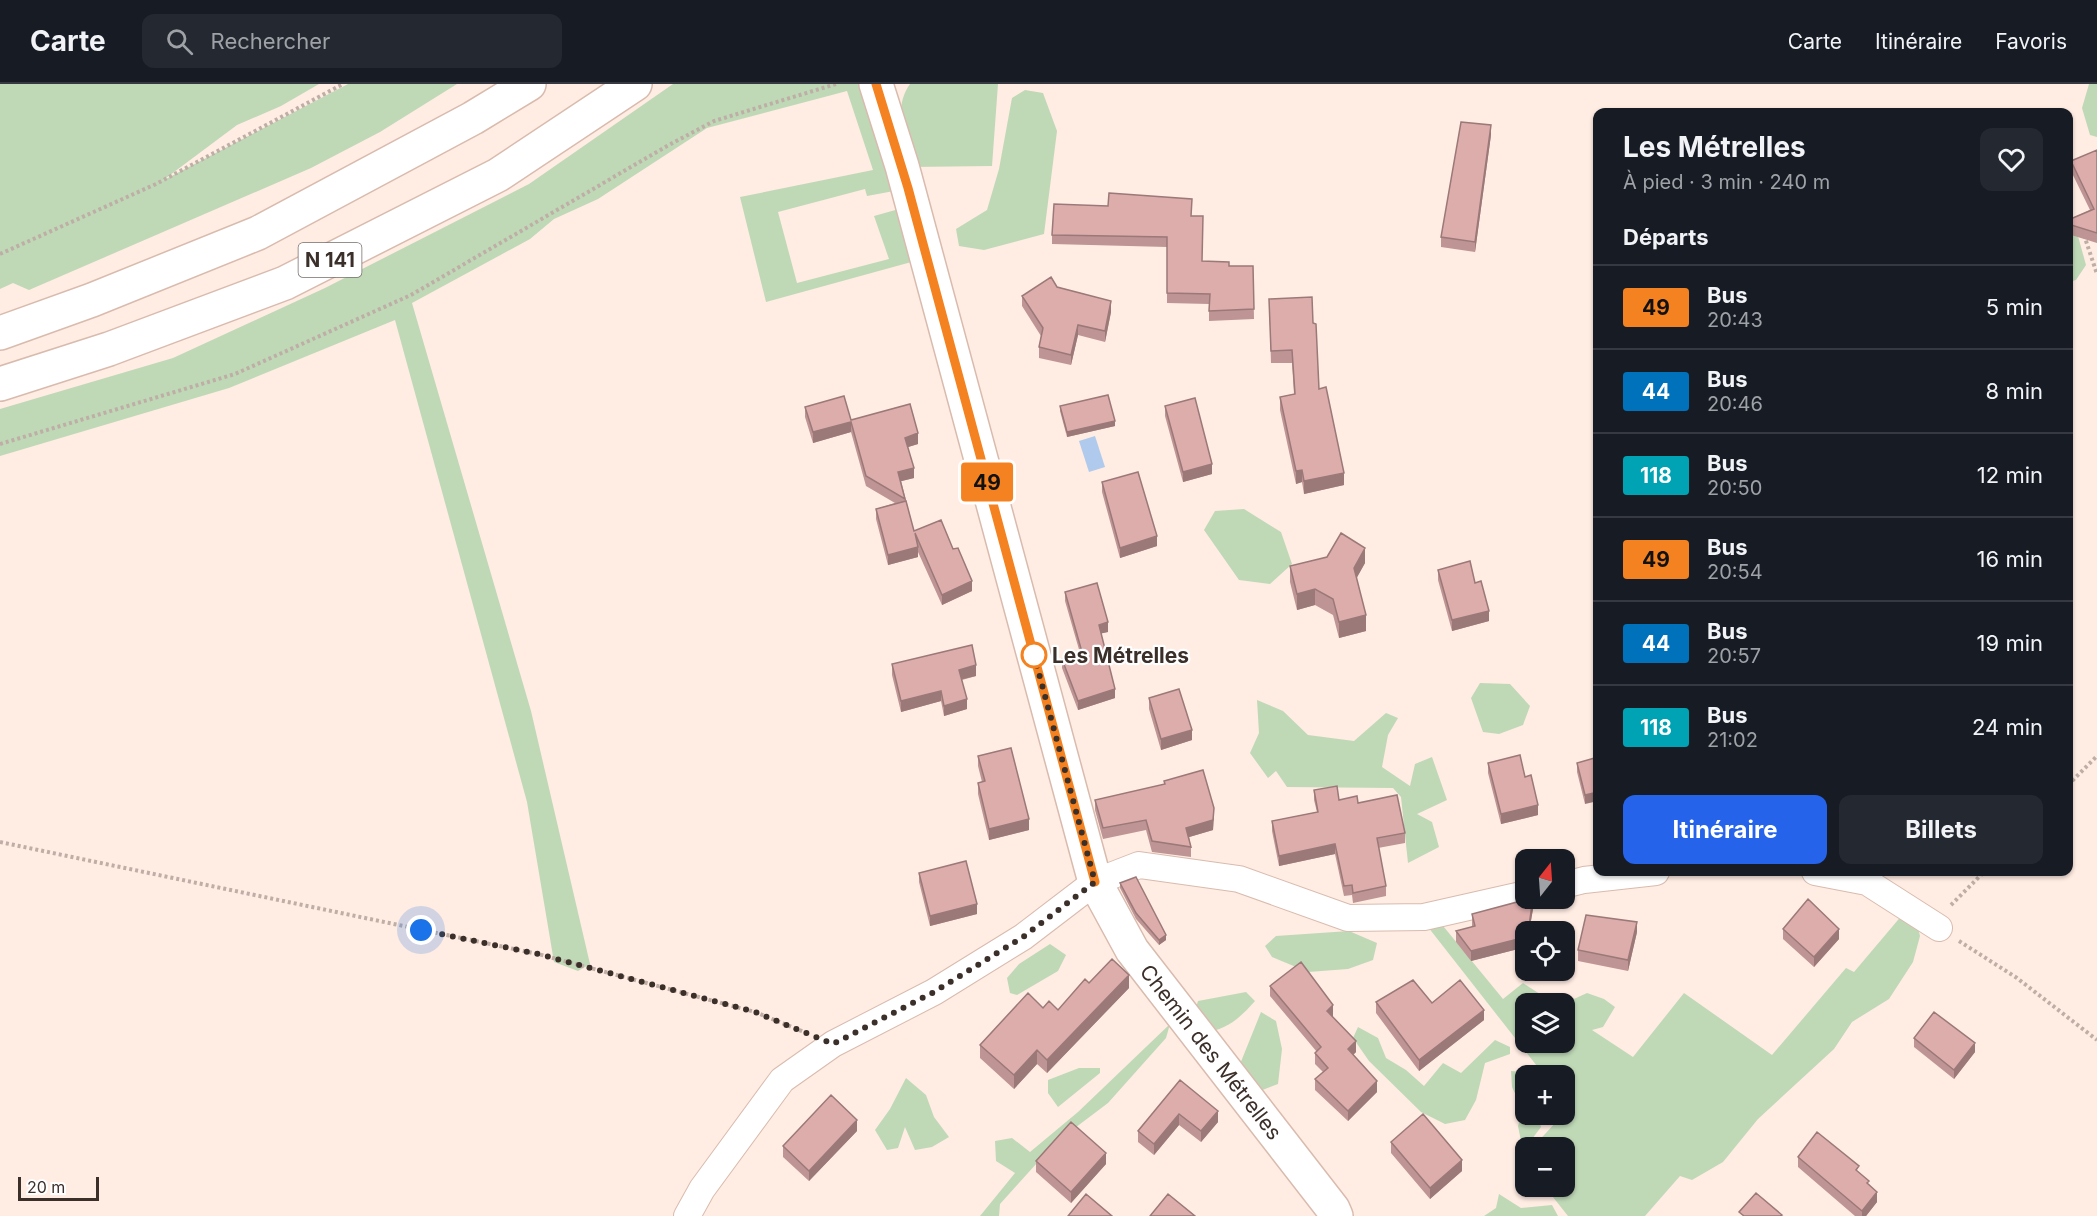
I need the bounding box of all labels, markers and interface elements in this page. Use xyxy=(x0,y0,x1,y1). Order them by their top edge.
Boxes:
search box xyxy=(142,14,562,68)
text: Carte xyxy=(30,24,106,58)
icon: search xyxy=(163,25,196,58)
text: Rechercher xyxy=(211,28,330,54)
text: Carte xyxy=(1788,29,1842,54)
text: Itinéraire xyxy=(1875,29,1962,54)
text: Favoris xyxy=(1995,29,2067,54)
button: heart xyxy=(1980,128,2043,191)
text: Les Métrelles xyxy=(1623,130,1806,164)
text: À pied · 3 min · 240 m xyxy=(1623,170,1830,194)
text: Départs xyxy=(1623,224,1708,250)
road number: N 141 xyxy=(298,243,362,277)
text: Bus xyxy=(1707,282,1748,308)
text: 5 min xyxy=(1986,294,2043,320)
text: 49 xyxy=(1642,295,1670,320)
text: 20:43 xyxy=(1707,308,1763,332)
text: Bus xyxy=(1707,366,1748,392)
text: 8 min xyxy=(1986,378,2043,404)
text: 44 xyxy=(1642,379,1670,404)
text: 20:46 xyxy=(1707,392,1763,416)
text: Bus xyxy=(1707,450,1748,476)
line badge: 49 xyxy=(960,462,1014,502)
text: 12 min xyxy=(1977,462,2043,488)
text: 118 xyxy=(1640,463,1672,488)
text: 49 xyxy=(973,470,1001,495)
text: 20:50 xyxy=(1707,476,1762,500)
text: Bus xyxy=(1707,534,1748,560)
text: 16 min xyxy=(1977,546,2043,572)
text: 49 xyxy=(1642,547,1670,572)
text: 20:54 xyxy=(1707,560,1763,584)
text: Bus xyxy=(1707,618,1748,644)
text: 19 min xyxy=(1977,630,2043,656)
text: 44 xyxy=(1642,631,1670,656)
marker: Les Métrelles xyxy=(1021,642,1047,668)
place label: Les Métrelles xyxy=(1052,643,1189,668)
text: 20:57 xyxy=(1707,644,1761,668)
text: Bus xyxy=(1707,702,1748,728)
text: 24 min xyxy=(1972,714,2043,740)
text: 118 xyxy=(1640,715,1672,740)
text: 21:02 xyxy=(1707,728,1758,752)
button: Itinéraire xyxy=(1623,795,1827,864)
button: Billets xyxy=(1839,795,2043,864)
north arrow xyxy=(1515,849,1575,909)
map controls xyxy=(1515,849,1575,1197)
your location xyxy=(406,915,436,945)
button: locate xyxy=(1515,921,1575,981)
street label: Chemin des Métrelles xyxy=(1135,959,1287,1145)
button: layers xyxy=(1515,993,1575,1053)
button: + xyxy=(1515,1065,1575,1125)
button: − xyxy=(1515,1137,1575,1197)
scale bar xyxy=(18,1174,99,1202)
text: 20 m xyxy=(27,1177,65,1197)

